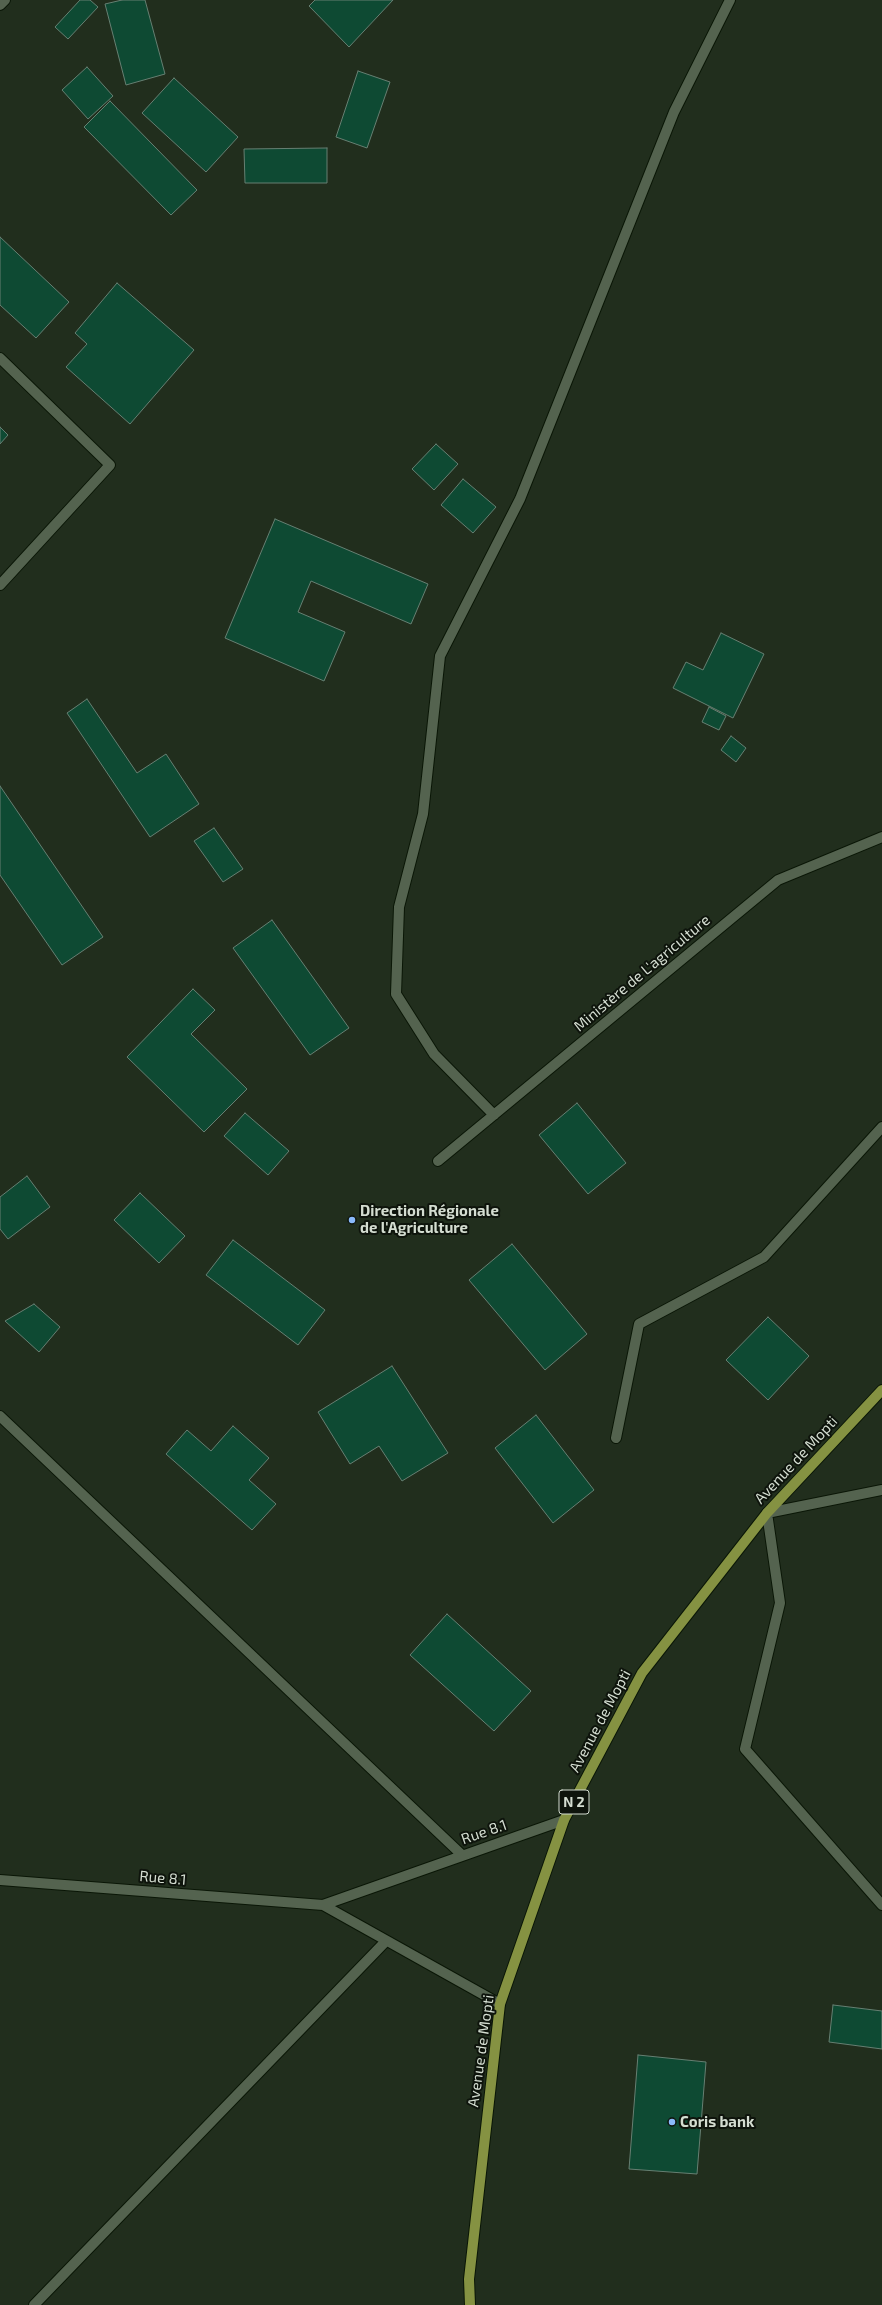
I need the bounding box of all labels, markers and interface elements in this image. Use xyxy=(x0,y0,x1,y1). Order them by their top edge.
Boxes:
street label: Ministère de L'agriculture xyxy=(570,911,714,1035)
place label: Direction Régionale de l'Agriculture xyxy=(360,1202,499,1237)
marker: Direction Régionale de l'Agriculture xyxy=(347,1215,357,1225)
street label: Avenue de Mopti xyxy=(751,1412,841,1508)
street label: Avenue de Mopti xyxy=(565,1667,635,1775)
road number: N 2 xyxy=(559,1790,589,1814)
street label: Rue 8.1 xyxy=(459,1816,509,1848)
street label: Rue 8.1 xyxy=(139,1867,187,1889)
street label: Avenue de Mopti xyxy=(464,1994,498,2108)
place label: Coris bank xyxy=(680,2113,754,2131)
marker: Coris bank xyxy=(667,2117,677,2127)

